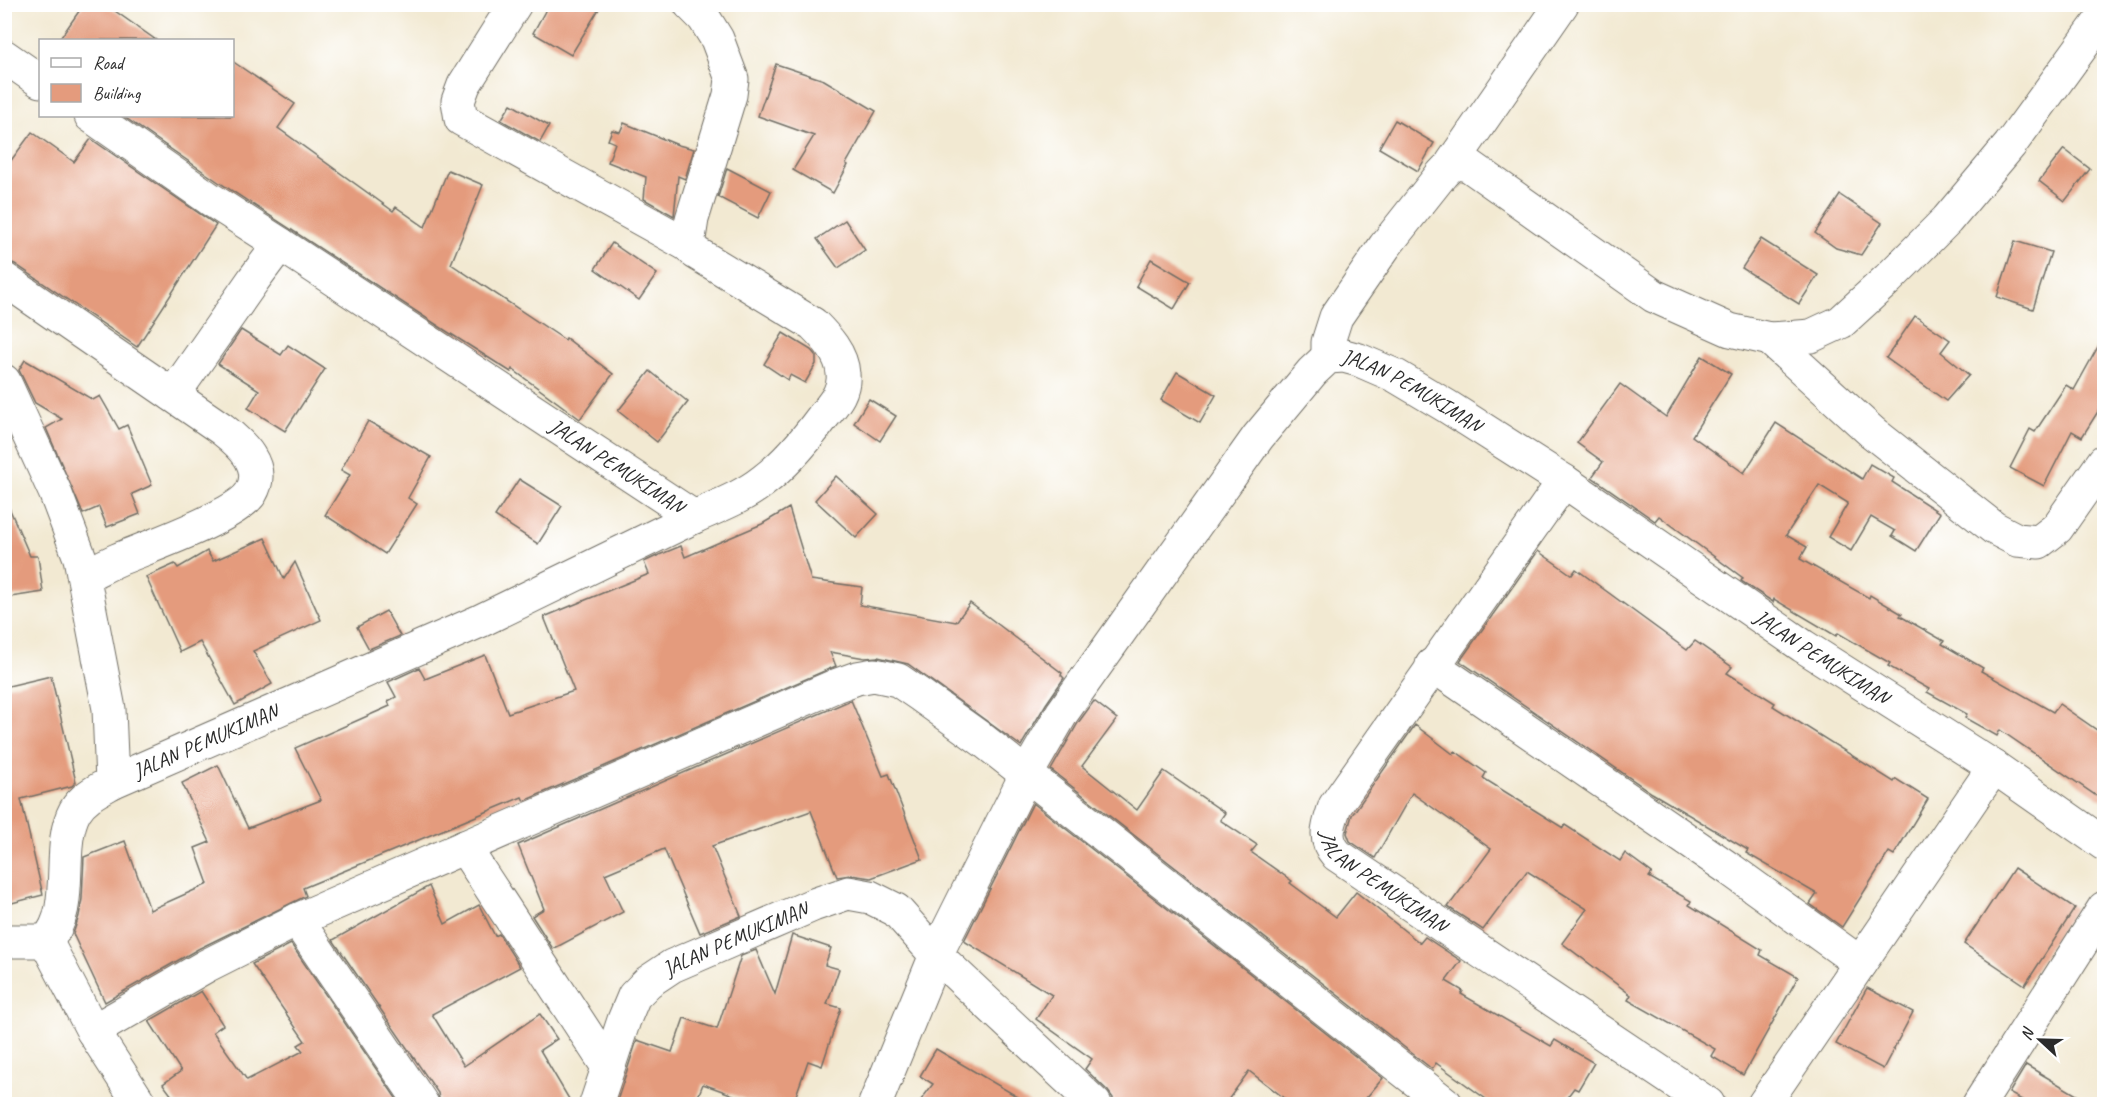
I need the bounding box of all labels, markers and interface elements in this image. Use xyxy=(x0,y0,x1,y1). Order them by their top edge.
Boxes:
legend xyxy=(39,39,234,117)
text: Road xyxy=(93,52,126,74)
text: Building xyxy=(93,82,142,104)
street label: JALAN PEMUKIMAN xyxy=(1338,343,1489,440)
street label: JALAN PEMUKIMAN xyxy=(544,412,692,521)
street label: JALAN PEMUKIMAN xyxy=(1749,603,1897,712)
street label: JALAN PEMUKIMAN xyxy=(128,697,285,785)
street label: JALAN PEMUKIMAN xyxy=(1315,830,1455,940)
street label: JALAN PEMUKIMAN xyxy=(657,895,814,982)
north arrow xyxy=(2010,1010,2070,1070)
text: N xyxy=(2016,1024,2039,1043)

